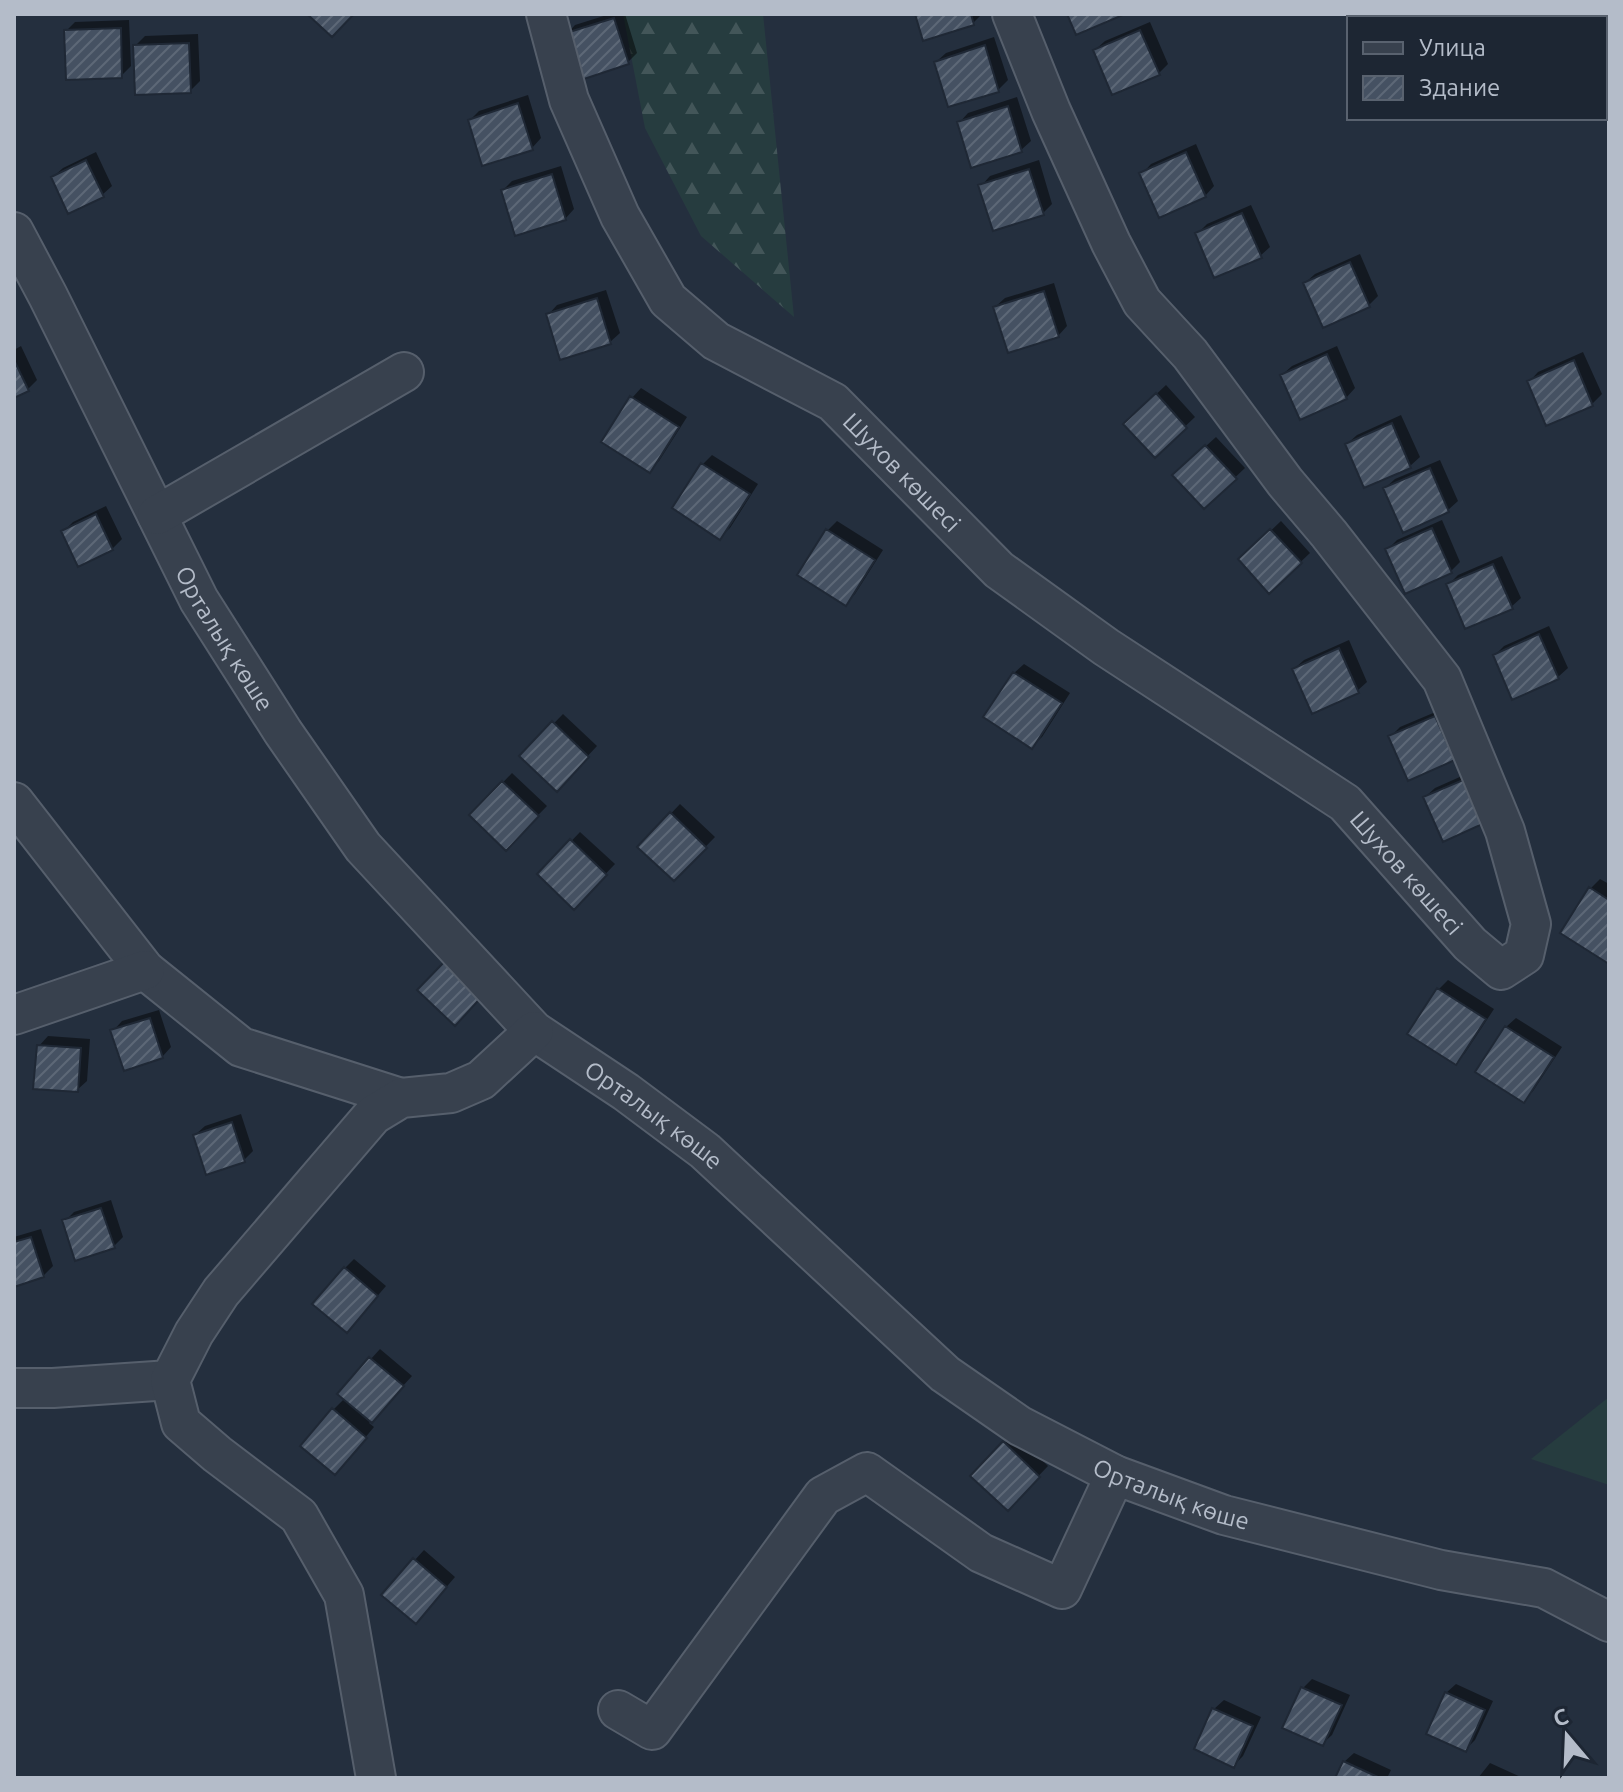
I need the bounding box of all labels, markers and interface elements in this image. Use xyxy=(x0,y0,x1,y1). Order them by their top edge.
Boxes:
legend xyxy=(1347,16,1607,120)
text: Улица xyxy=(1419,34,1486,61)
text: Здание xyxy=(1419,74,1500,101)
street label: Шухов көшесі xyxy=(838,407,966,537)
street label: Орталық көше xyxy=(171,562,279,716)
street label: Шухов көшесі xyxy=(1345,805,1468,940)
street label: Орталық көше xyxy=(580,1055,729,1174)
street label: Орталық көше xyxy=(1089,1453,1252,1534)
north arrow xyxy=(1527,1696,1607,1776)
text: С xyxy=(1550,1703,1571,1731)

